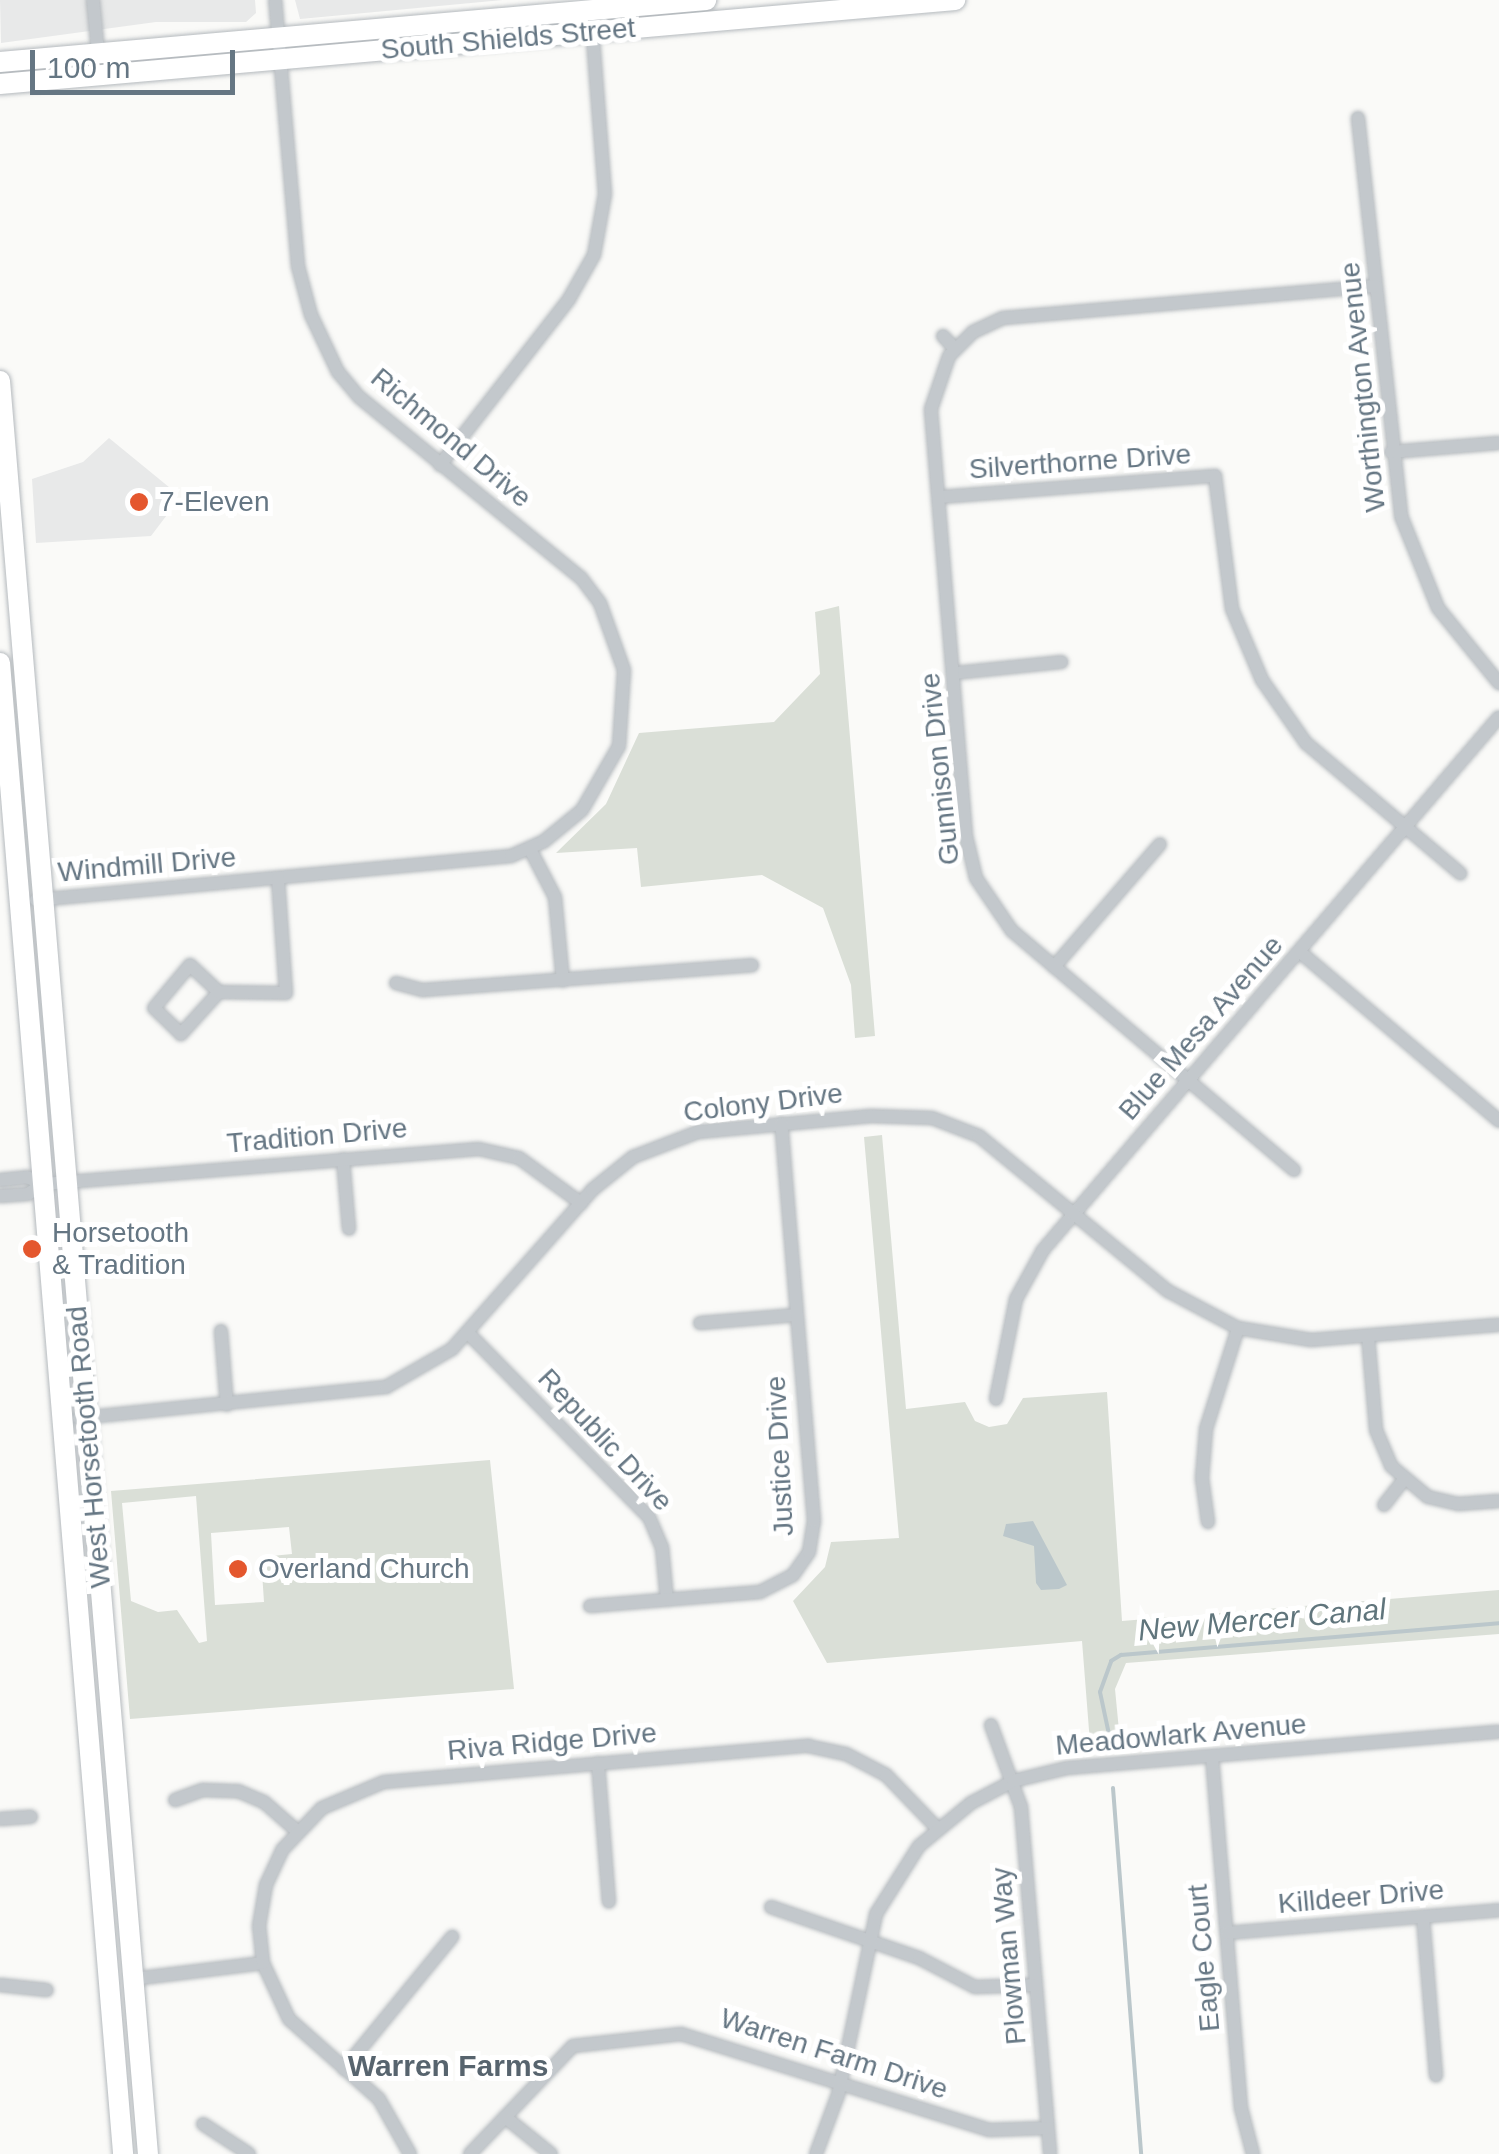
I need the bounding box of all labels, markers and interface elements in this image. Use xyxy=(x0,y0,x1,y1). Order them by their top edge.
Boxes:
street label: South Shields Street xyxy=(379,11,637,67)
scale bar xyxy=(35,30,240,92)
text: 100 m xyxy=(47,51,130,84)
street label: Worthington Avenue xyxy=(1333,260,1393,514)
street label: Richmond Drive xyxy=(364,361,538,515)
street label: Silverthorne Drive xyxy=(968,437,1192,487)
place label: 7-Eleven xyxy=(159,485,270,519)
marker: 7-Eleven xyxy=(128,491,150,513)
street label: Gunnison Drive xyxy=(913,671,967,867)
street label: Windmill Drive xyxy=(56,840,238,890)
street label: Blue Mesa Avenue xyxy=(1111,928,1291,1128)
street label: Colony Drive xyxy=(681,1077,845,1129)
street label: Tradition Drive xyxy=(225,1111,409,1161)
place label: Horsetooth & Tradition xyxy=(52,1216,189,1282)
marker: Horsetooth & Tradition xyxy=(21,1238,43,1260)
street label: West Horsetooth Road xyxy=(60,1305,118,1589)
street label: Republic Drive xyxy=(531,1362,679,1518)
street label: Justice Drive xyxy=(759,1375,801,1537)
place label: Overland Church xyxy=(258,1552,470,1586)
marker: Overland Church xyxy=(227,1558,249,1580)
water label: New Mercer Canal xyxy=(1137,1591,1387,1649)
street label: Meadowlark Avenue xyxy=(1053,1707,1309,1763)
street label: Riva Ridge Drive xyxy=(446,1716,658,1768)
street label: Plowman Way xyxy=(985,1866,1033,2046)
street label: Killdeer Drive xyxy=(1277,1873,1445,1921)
street label: Eagle Court xyxy=(1181,1883,1227,2033)
street label: Warren Farm Drive xyxy=(716,2001,952,2107)
district label: Warren Farms xyxy=(348,2048,548,2084)

